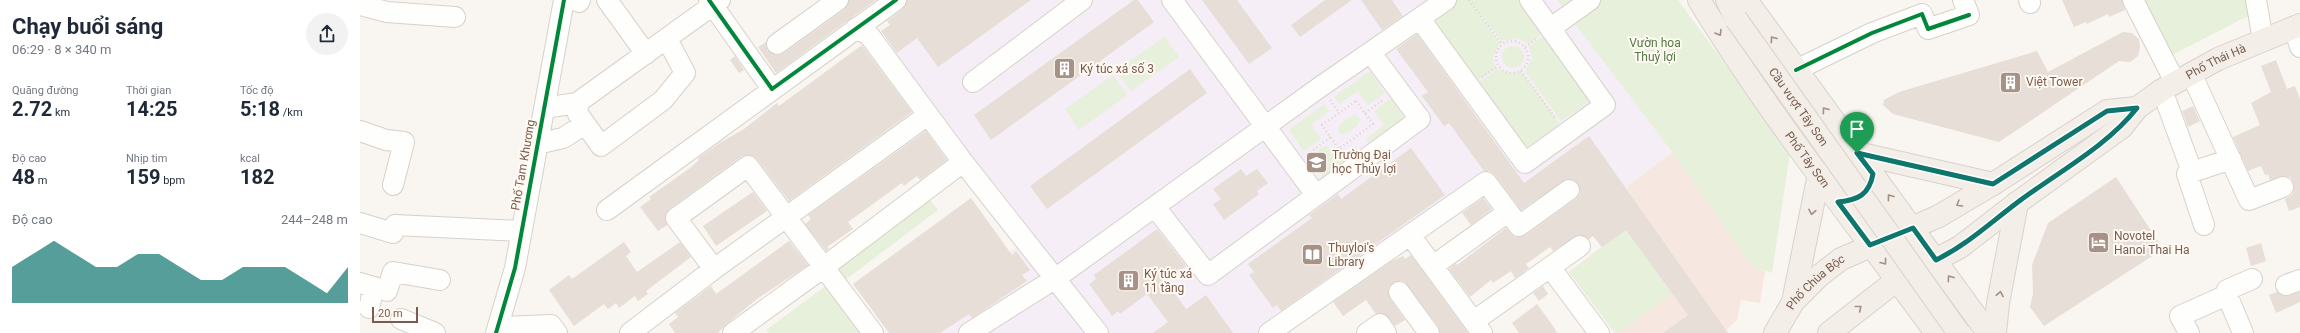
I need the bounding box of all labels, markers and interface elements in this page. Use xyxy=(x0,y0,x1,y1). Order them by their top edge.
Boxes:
button: share xyxy=(306,13,348,55)
text: Chạy buổi sáng xyxy=(12,14,163,39)
one-way arrow xyxy=(1715,29,1722,36)
park label: Vườn hoa Thuỷ lợi xyxy=(1629,36,1681,64)
one-way arrow xyxy=(1771,36,1778,43)
street label: Phố Thái Hà xyxy=(2184,41,2248,82)
text: 06:29 · 8 × 340 m xyxy=(12,42,111,57)
building icon: Ký túc xá số 3 xyxy=(1051,56,1077,82)
place label: Ký túc xá số 3 xyxy=(1080,62,1154,76)
street label: Cầu vượt Tây Sơn xyxy=(1766,65,1831,149)
building icon: Việt Tower xyxy=(1998,69,2024,95)
place label: Việt Tower xyxy=(2026,75,2082,89)
text: Quãng đường xyxy=(12,84,79,97)
text: Thời gian xyxy=(126,84,171,97)
text: Tốc độ xyxy=(240,84,274,97)
text: 2.72 xyxy=(12,97,52,121)
text: 14:25 xyxy=(126,97,178,121)
text: 5:18 xyxy=(240,97,280,121)
text: km xyxy=(52,106,70,119)
text: /km xyxy=(280,106,303,119)
one-way arrow xyxy=(1823,107,1830,114)
pin xyxy=(1840,112,1874,153)
street label: Phố Tam Khương xyxy=(508,118,538,212)
icon: arrive xyxy=(1846,118,1868,140)
street label: Phố Tây Sơn xyxy=(1782,129,1832,190)
place label: Trường Đại học Thủy lợi xyxy=(1332,148,1396,176)
school or university icon: Trường Đại học Thủy lợi xyxy=(1303,149,1329,175)
text: Độ cao xyxy=(12,152,46,165)
text: Nhịp tim xyxy=(126,152,167,165)
text: kcal xyxy=(240,152,260,165)
text: 48 xyxy=(12,165,35,189)
text: 159 xyxy=(126,165,160,189)
text: 182 xyxy=(240,165,274,189)
text: m xyxy=(35,174,47,187)
text: bpm xyxy=(160,174,185,187)
one-way arrow xyxy=(1888,194,1895,201)
one-way arrow xyxy=(1956,199,1963,206)
one-way arrow xyxy=(1808,209,1817,215)
text: Độ cao xyxy=(12,212,53,227)
text: 244–248 m xyxy=(281,212,348,227)
place label: Novotel Hanoi Thai Ha xyxy=(2114,229,2190,257)
hotel icon: Novotel Hanoi Thai Ha xyxy=(2086,230,2112,256)
place label: Thuyloi's Library xyxy=(1328,241,1375,269)
library icon: Thuyloi's Library xyxy=(1299,242,1325,268)
street label: Phố Chùa Bộc xyxy=(1783,251,1847,312)
one-way arrow xyxy=(1879,258,1886,265)
place label: Ký túc xá 11 tầng xyxy=(1144,267,1192,295)
building icon: Ký túc xá 11 tầng xyxy=(1116,268,1142,294)
one-way arrow xyxy=(1947,275,1955,282)
one-way arrow xyxy=(1995,291,2003,297)
scale bar xyxy=(372,305,418,324)
one-way arrow xyxy=(1855,306,1862,313)
text: 20 m xyxy=(378,307,403,320)

